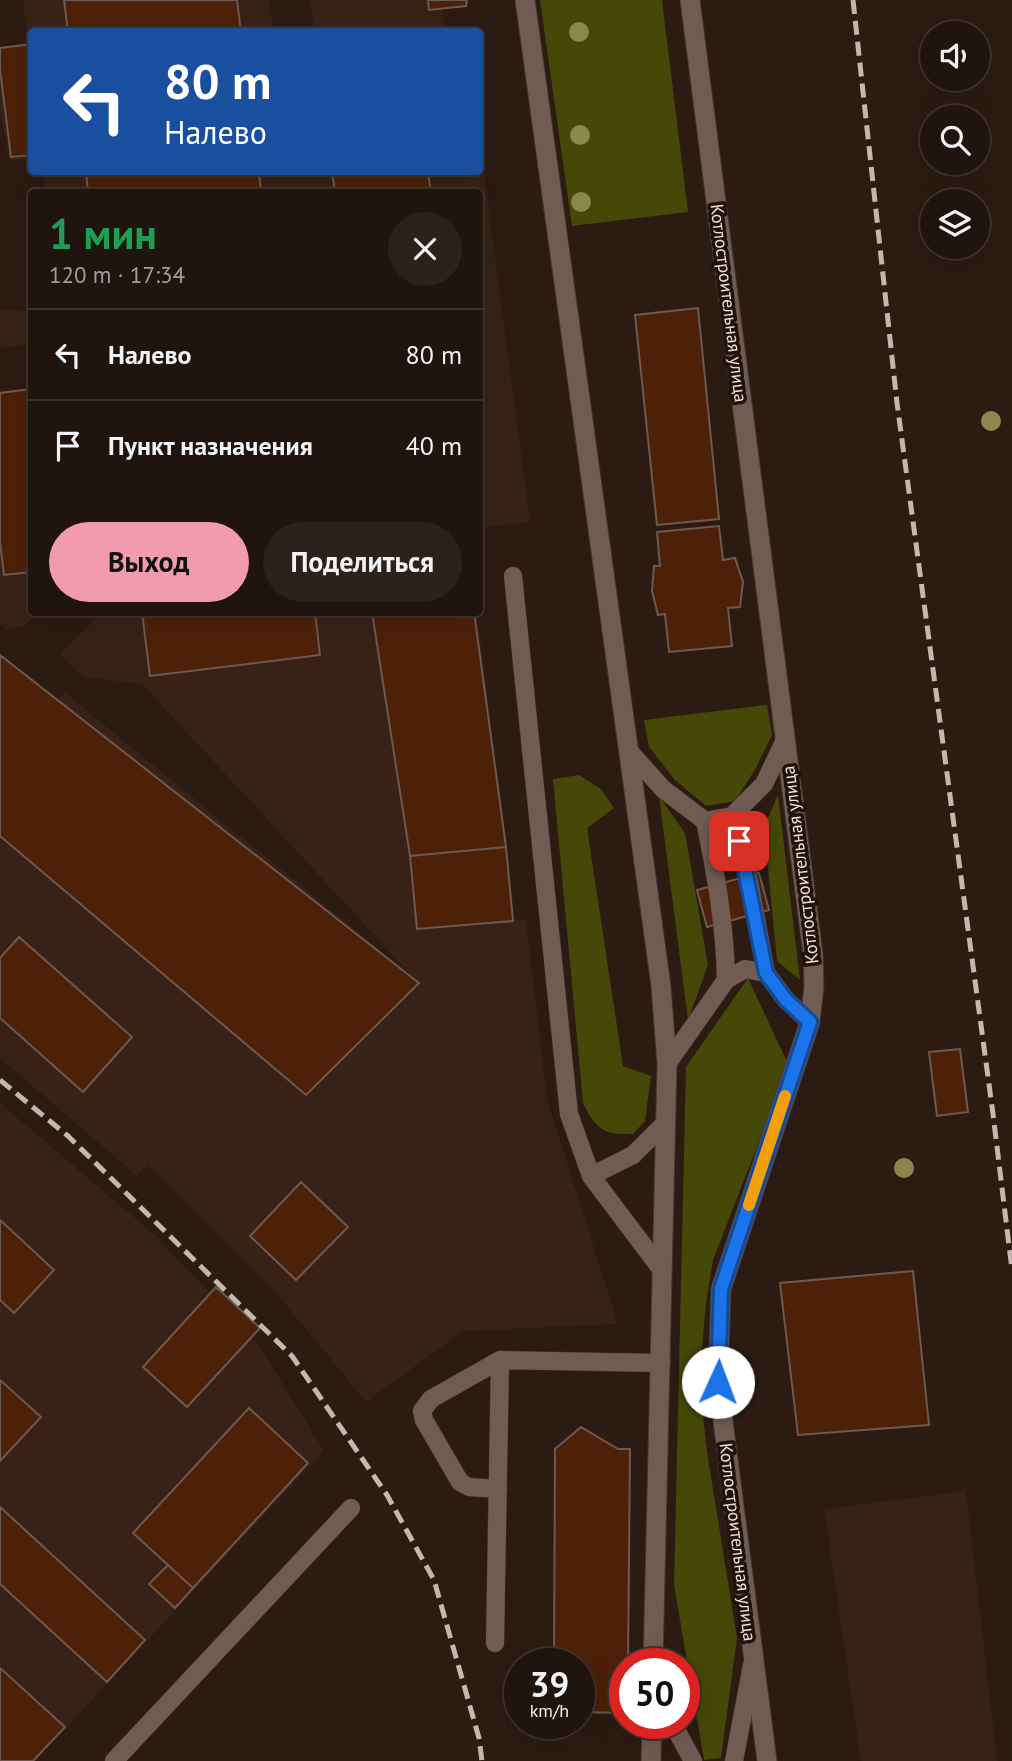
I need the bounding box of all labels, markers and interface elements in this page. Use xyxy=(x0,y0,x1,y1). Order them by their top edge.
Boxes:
map controls xyxy=(920,21,990,259)
button: sound xyxy=(920,21,990,91)
text: 80 m xyxy=(164,49,271,113)
icon: left xyxy=(49,56,140,147)
button: search xyxy=(920,105,990,175)
text: Налево xyxy=(164,111,267,153)
button: layers xyxy=(920,189,990,259)
street label: Котлостроительная улица xyxy=(705,202,753,404)
text: 1 мин xyxy=(49,206,157,261)
button: close xyxy=(388,212,462,286)
text: 120 m · 17:34 xyxy=(49,260,185,289)
icon: left xyxy=(49,336,87,374)
text: Налево xyxy=(108,338,192,371)
text: 80 m xyxy=(406,338,462,371)
icon: arrive xyxy=(49,427,87,465)
text: Пункт назначения xyxy=(108,429,313,462)
text: 40 m xyxy=(406,429,462,462)
button: Выход xyxy=(49,522,249,602)
button: Поделиться xyxy=(263,522,462,602)
street label: Котлостроительная улица xyxy=(776,764,824,966)
pin xyxy=(709,811,769,871)
icon: arrive xyxy=(720,822,758,860)
position arrow xyxy=(681,1345,755,1419)
street label: Котлостроительная улица xyxy=(714,1441,762,1643)
speed limit sign: 50 xyxy=(609,1648,700,1739)
text: 39 xyxy=(530,1661,569,1707)
text: km/h xyxy=(530,1699,569,1722)

